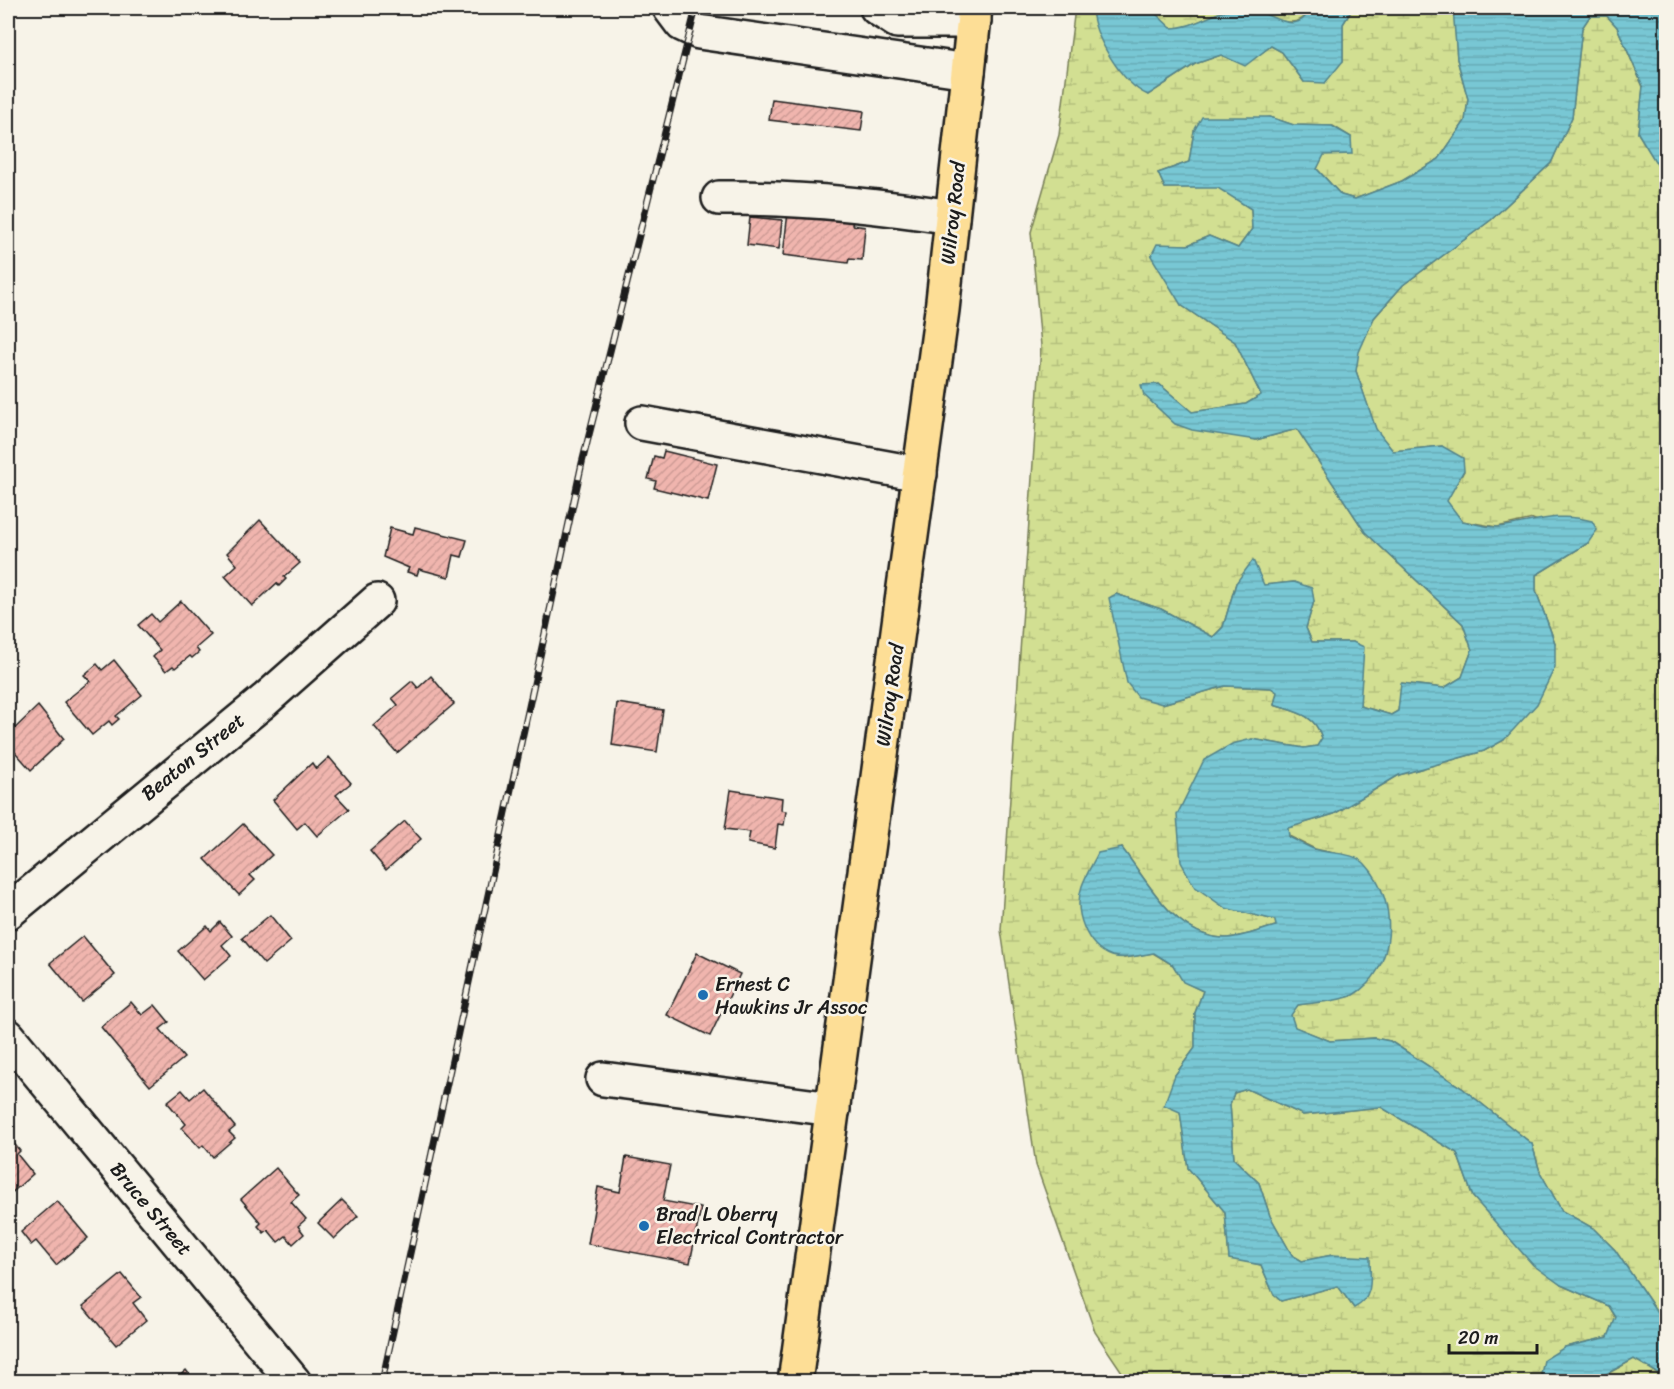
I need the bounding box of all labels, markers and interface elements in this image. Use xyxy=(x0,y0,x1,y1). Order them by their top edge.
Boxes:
street label: Wilroy Road xyxy=(930,158,976,266)
street label: Wilroy Road xyxy=(865,640,915,748)
street label: Beaton Street xyxy=(133,704,253,810)
place label: Ernest C Hawkins Jr Assoc xyxy=(715,967,868,1025)
marker: Ernest C Hawkins Jr Assoc xyxy=(696,988,710,1002)
street label: Bruce Street xyxy=(101,1154,201,1264)
place label: Brad L Oberry Electrical Contractor xyxy=(656,1197,844,1255)
marker: Brad L Oberry Electrical Contractor xyxy=(637,1219,651,1233)
scale bar xyxy=(1449,1317,1538,1355)
text: 20 m xyxy=(1458,1322,1498,1354)

